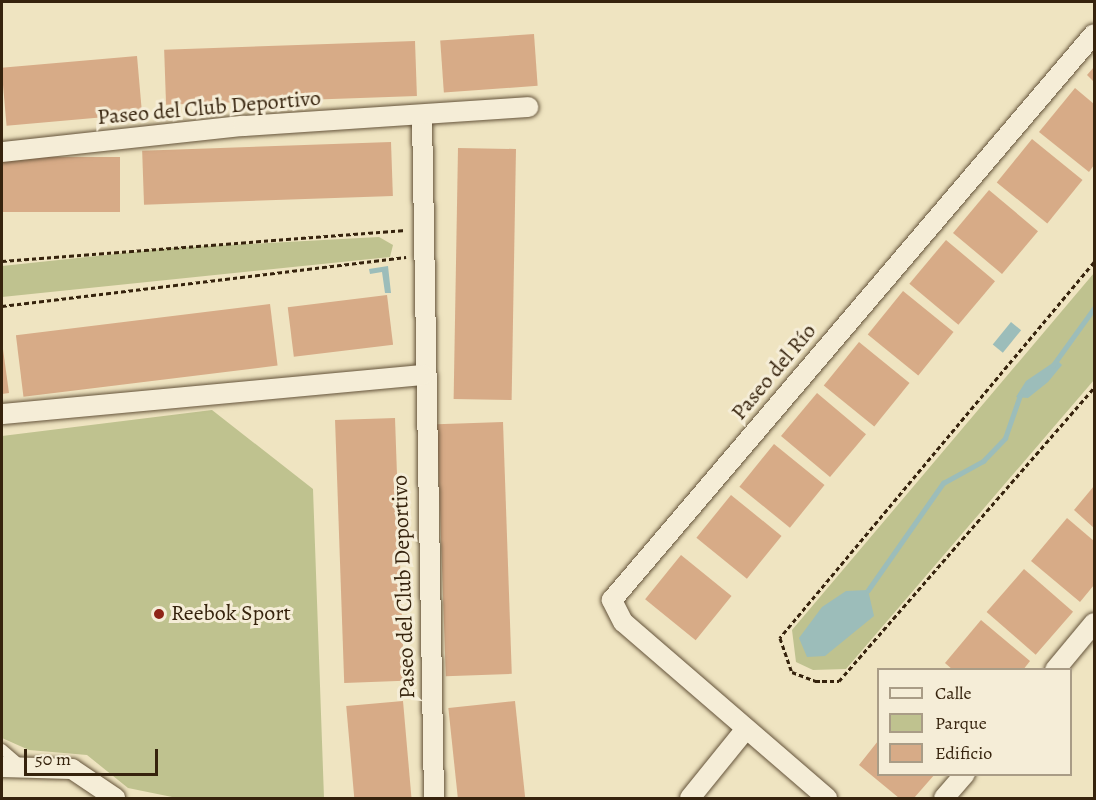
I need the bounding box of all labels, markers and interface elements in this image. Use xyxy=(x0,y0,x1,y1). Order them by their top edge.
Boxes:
street label: Paseo del Club Deportivo xyxy=(96,85,322,131)
street label: Paseo del Río xyxy=(726,318,822,426)
street label: Paseo del Club Deportivo xyxy=(387,475,421,699)
place label: Reebok Sport xyxy=(171,601,291,627)
marker: Reebok Sport xyxy=(152,607,166,621)
legend xyxy=(877,668,1072,776)
text: Calle xyxy=(935,681,972,705)
text: Parque xyxy=(935,711,987,735)
scale bar xyxy=(27,737,160,775)
text: Edificio xyxy=(935,741,992,765)
text: 50 m xyxy=(35,747,71,771)

